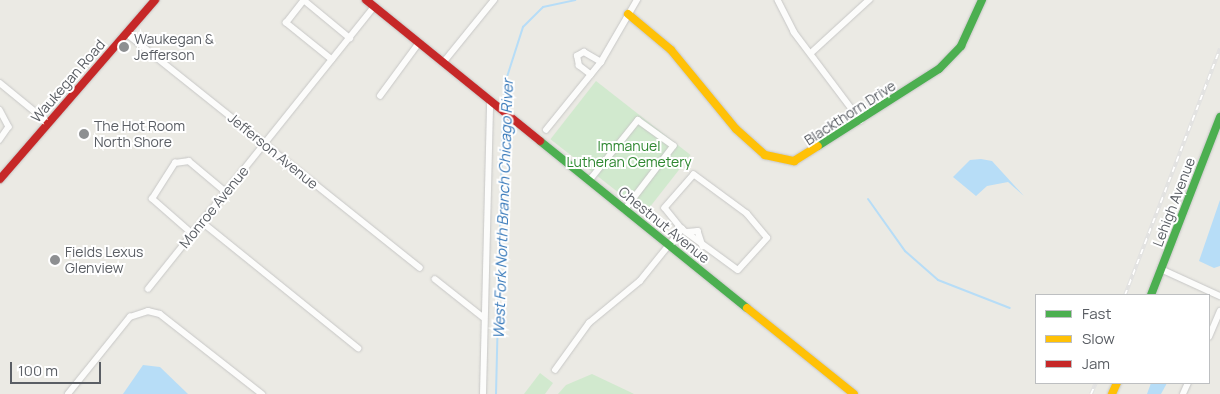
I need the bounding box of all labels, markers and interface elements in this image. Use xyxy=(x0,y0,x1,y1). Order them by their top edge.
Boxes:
place label: Waukegan & Jefferson xyxy=(134,31,214,64)
street label: Waukegan Road xyxy=(28,36,108,126)
marker: Waukegan & Jefferson xyxy=(118,41,130,53)
street label: Blackthorn Drive xyxy=(801,77,899,149)
water label: West Fork North Branch Chicago River xyxy=(489,79,517,339)
street label: Jefferson Avenue xyxy=(224,109,322,193)
place label: The Hot Room North Shore xyxy=(94,118,185,150)
marker: The Hot Room North Shore xyxy=(78,128,90,140)
park label: Immanuel Lutheran Cemetery xyxy=(566,138,692,170)
street label: Lehigh Avenue xyxy=(1149,155,1199,249)
street label: Monroe Avenue xyxy=(176,163,252,251)
street label: Chestnut Avenue xyxy=(615,183,713,267)
place label: Fields Lexus Glenview xyxy=(65,244,143,276)
marker: Fields Lexus Glenview xyxy=(49,254,61,266)
legend xyxy=(1035,294,1210,384)
text: Fast xyxy=(1082,303,1111,324)
text: Slow xyxy=(1082,328,1115,349)
scale bar xyxy=(12,352,104,384)
text: Jam xyxy=(1082,353,1110,374)
text: 100 m xyxy=(18,360,58,381)

